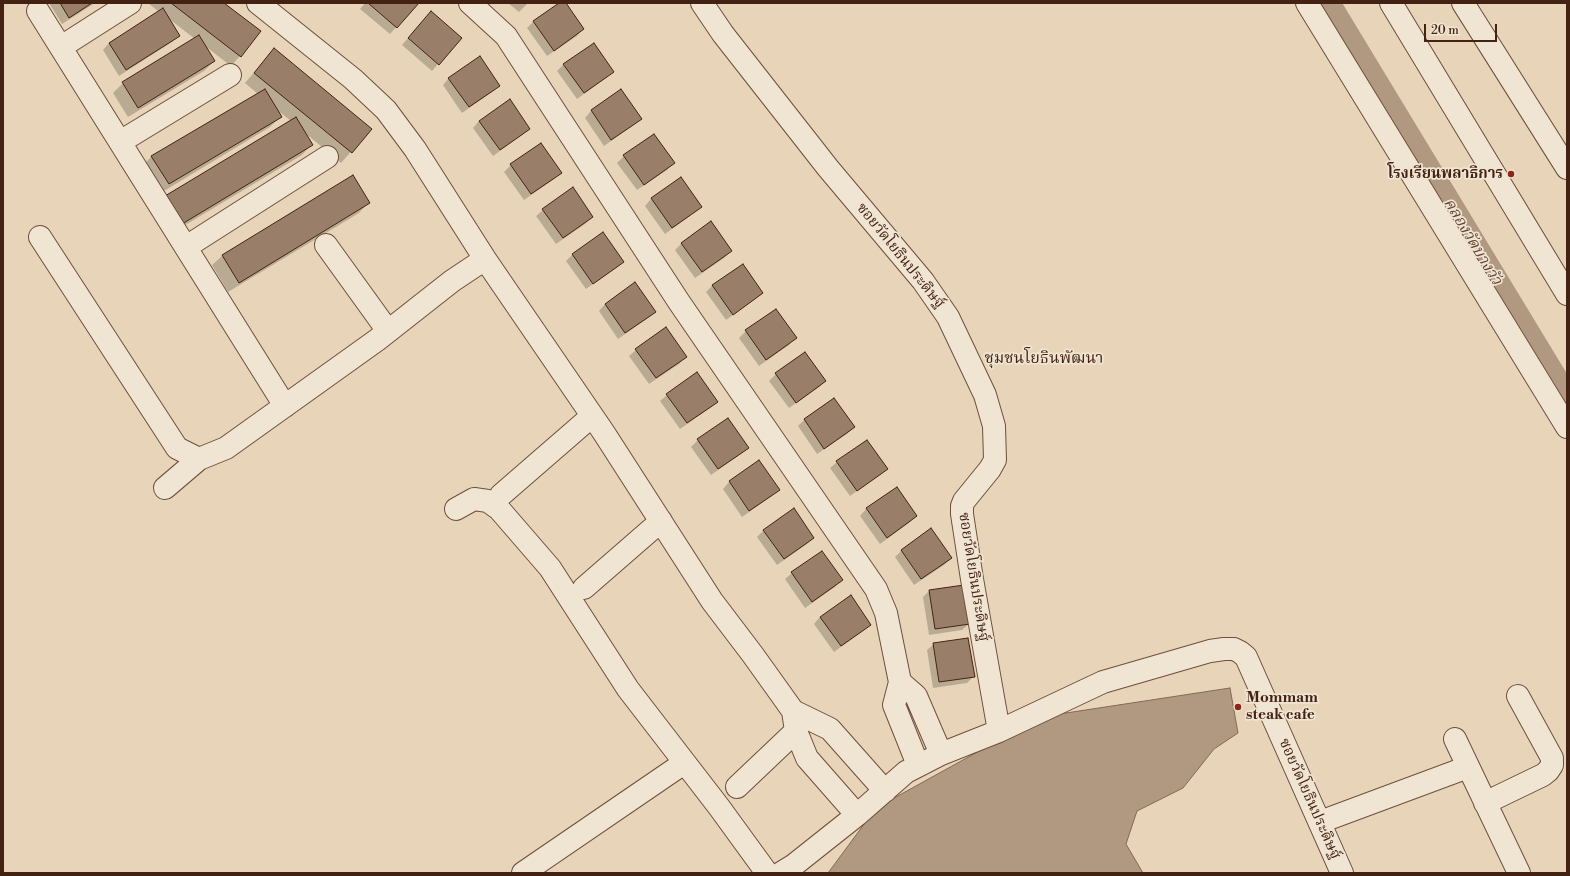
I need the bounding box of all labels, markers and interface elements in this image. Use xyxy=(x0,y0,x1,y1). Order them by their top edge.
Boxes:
scale bar xyxy=(1426,16,1499,42)
text: 20 m xyxy=(1431,23,1459,38)
place label: โรงเรียนพลาธิการ xyxy=(1387,165,1503,183)
marker: โรงเรียนพลาธิการ xyxy=(1506,169,1516,179)
water label: คลองวัดบางวัว xyxy=(1439,195,1505,289)
street label: ซอยวัดโยธินประดิษฐ์ xyxy=(852,200,948,312)
district label: ชุมชนโยธินพัฒนา xyxy=(985,349,1103,369)
street label: ซอยวัดโยธินประดิษฐ์ xyxy=(954,511,992,643)
place label: Mommam steak cafe xyxy=(1246,689,1318,724)
marker: Mommam steak cafe xyxy=(1233,702,1243,712)
street label: ซอยวัดโยธินประดิษฐ์ xyxy=(1274,736,1344,862)

